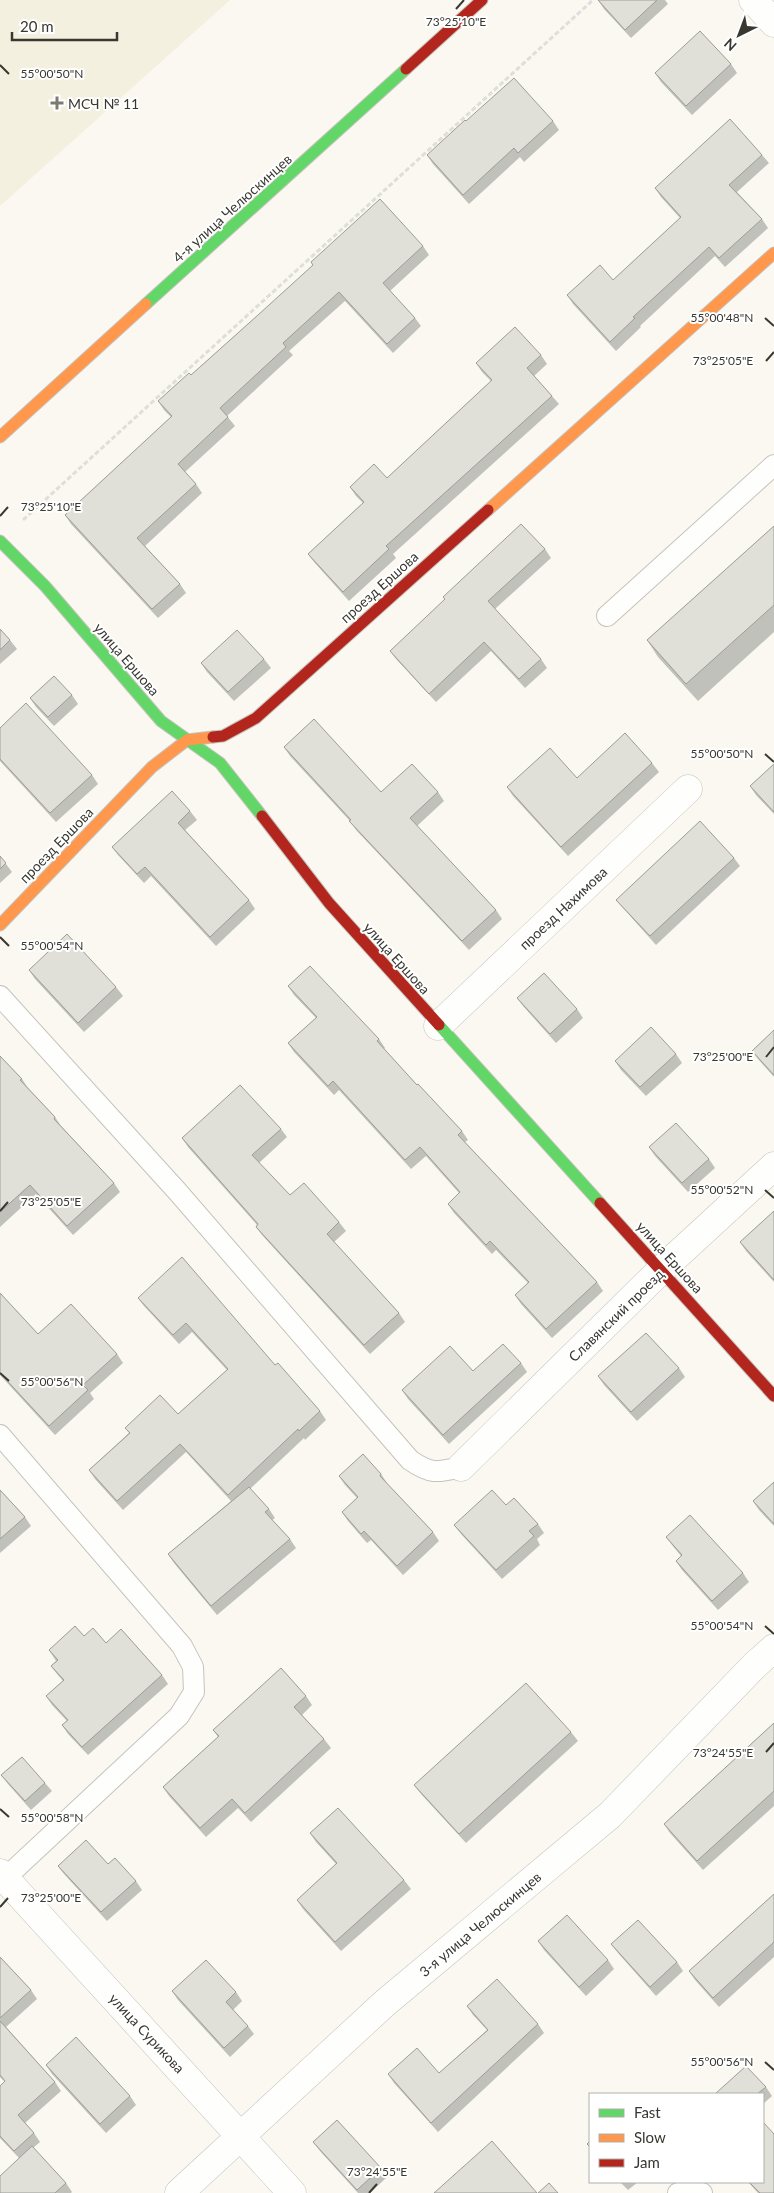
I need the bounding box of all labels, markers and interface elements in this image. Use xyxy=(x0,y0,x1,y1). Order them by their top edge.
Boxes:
scale bar xyxy=(12,10,118,42)
north arrow xyxy=(714,10,764,60)
text: 73°25'10"E xyxy=(426,14,486,29)
text: 20 m xyxy=(20,17,54,35)
text: N xyxy=(720,35,740,55)
text: 55°00'50"N xyxy=(21,66,83,81)
place label: МСЧ № 11 xyxy=(68,95,139,112)
marker: МСЧ № 11 xyxy=(50,96,64,110)
street label: 4-я улица Челюскинцев xyxy=(169,150,295,266)
text: 55°00'48"N xyxy=(691,310,753,325)
text: 73°25'05"E xyxy=(693,353,753,368)
text: 73°25'10"E xyxy=(21,499,81,514)
street label: проезд Ершова xyxy=(337,548,421,626)
street label: улица Ершова xyxy=(91,619,163,699)
text: 55°00'50"N xyxy=(691,746,753,761)
street label: проезд Ершова xyxy=(16,804,96,886)
street label: проезд Нахимова xyxy=(516,863,610,953)
street label: улица Ершова xyxy=(360,919,434,997)
text: 55°00'54"N xyxy=(21,938,83,953)
text: 73°25'00"E xyxy=(693,1049,753,1064)
text: 55°00'52"N xyxy=(691,1182,753,1197)
text: 73°25'05"E xyxy=(21,1194,81,1209)
street label: улица Ершова xyxy=(633,1218,707,1296)
street label: Славянский проезд xyxy=(565,1265,667,1365)
text: 55°00'56"N xyxy=(21,1374,83,1389)
text: 55°00'54"N xyxy=(691,1618,753,1633)
text: 73°24'55"E xyxy=(693,1745,753,1760)
text: 55°00'58"N xyxy=(21,1810,83,1825)
street label: 3-я улица Челюскинцев xyxy=(416,1868,544,1980)
text: 73°25'00"E xyxy=(21,1890,81,1905)
street label: улица Сурикова xyxy=(106,1990,188,2076)
text: 55°00'56"N xyxy=(691,2054,753,2069)
legend xyxy=(589,2093,764,2183)
text: Fast xyxy=(634,2103,661,2121)
text: Slow xyxy=(634,2128,666,2146)
text: Jam xyxy=(634,2153,660,2171)
text: 73°24'55"E xyxy=(347,2164,407,2179)

